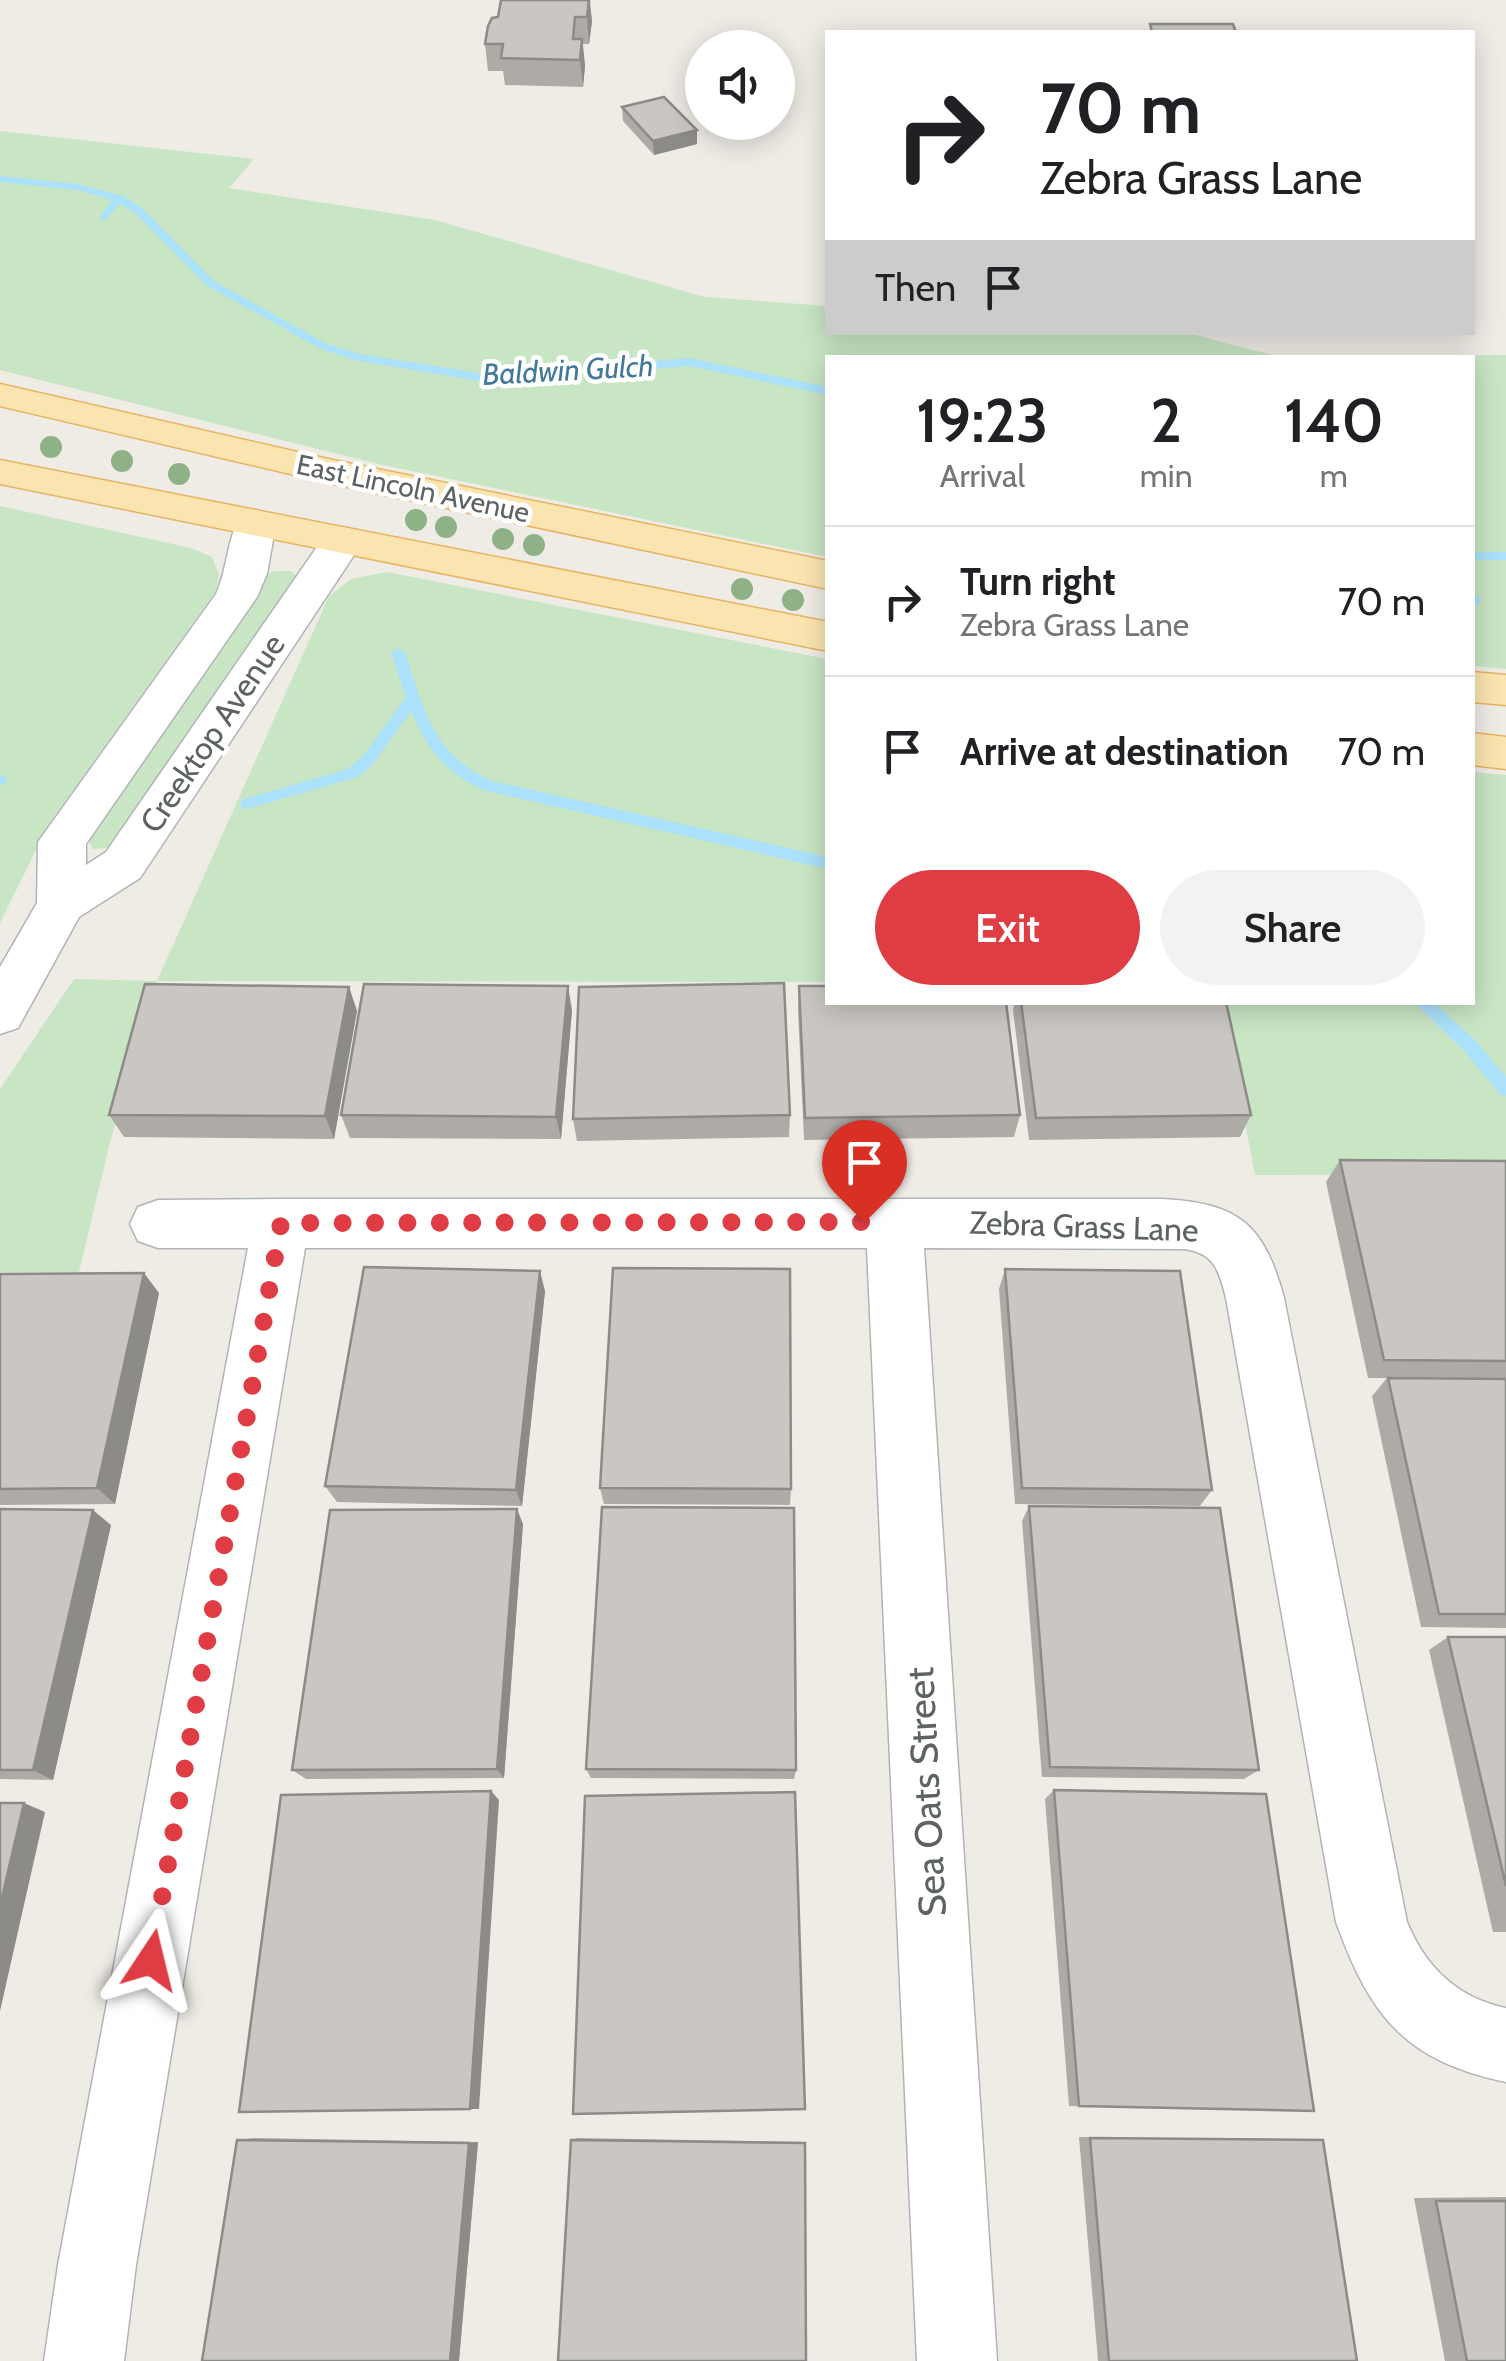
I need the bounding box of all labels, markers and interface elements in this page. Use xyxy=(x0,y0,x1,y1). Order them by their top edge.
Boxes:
map controls xyxy=(685,30,795,140)
button: sound xyxy=(685,30,795,140)
text: 70 m xyxy=(1040,65,1201,151)
icon: right xyxy=(875,70,1005,200)
text: Zebra Grass Lane xyxy=(1040,151,1362,205)
icon: arrive xyxy=(976,260,1031,315)
text: Then xyxy=(875,264,956,311)
water label: Baldwin Gulch xyxy=(482,347,654,393)
text: 19:23 xyxy=(916,384,1048,457)
text: 2 xyxy=(1150,384,1182,457)
text: 140 xyxy=(1284,384,1384,457)
street label: East Lincoln Avenue xyxy=(293,447,533,529)
text: Arrival xyxy=(940,456,1025,495)
text: min xyxy=(1140,456,1193,495)
text: m xyxy=(1320,456,1348,495)
text: Turn right xyxy=(960,558,1116,605)
icon: right xyxy=(875,574,930,629)
text: 70 m xyxy=(1338,578,1425,625)
text: Zebra Grass Lane xyxy=(960,605,1189,644)
street label: Creektop Avenue xyxy=(131,626,293,840)
icon: arrive xyxy=(875,724,930,779)
text: Arrive at destination xyxy=(960,728,1289,775)
text: 70 m xyxy=(1338,728,1425,775)
button: Exit xyxy=(875,870,1140,985)
button: Share xyxy=(1160,870,1425,985)
pin xyxy=(822,1120,907,1223)
icon: arrive xyxy=(837,1135,892,1190)
street label: Zebra Grass Lane xyxy=(969,1203,1199,1249)
street label: Sea Oats Street xyxy=(896,1666,956,1918)
position arrow xyxy=(99,1908,203,2012)

